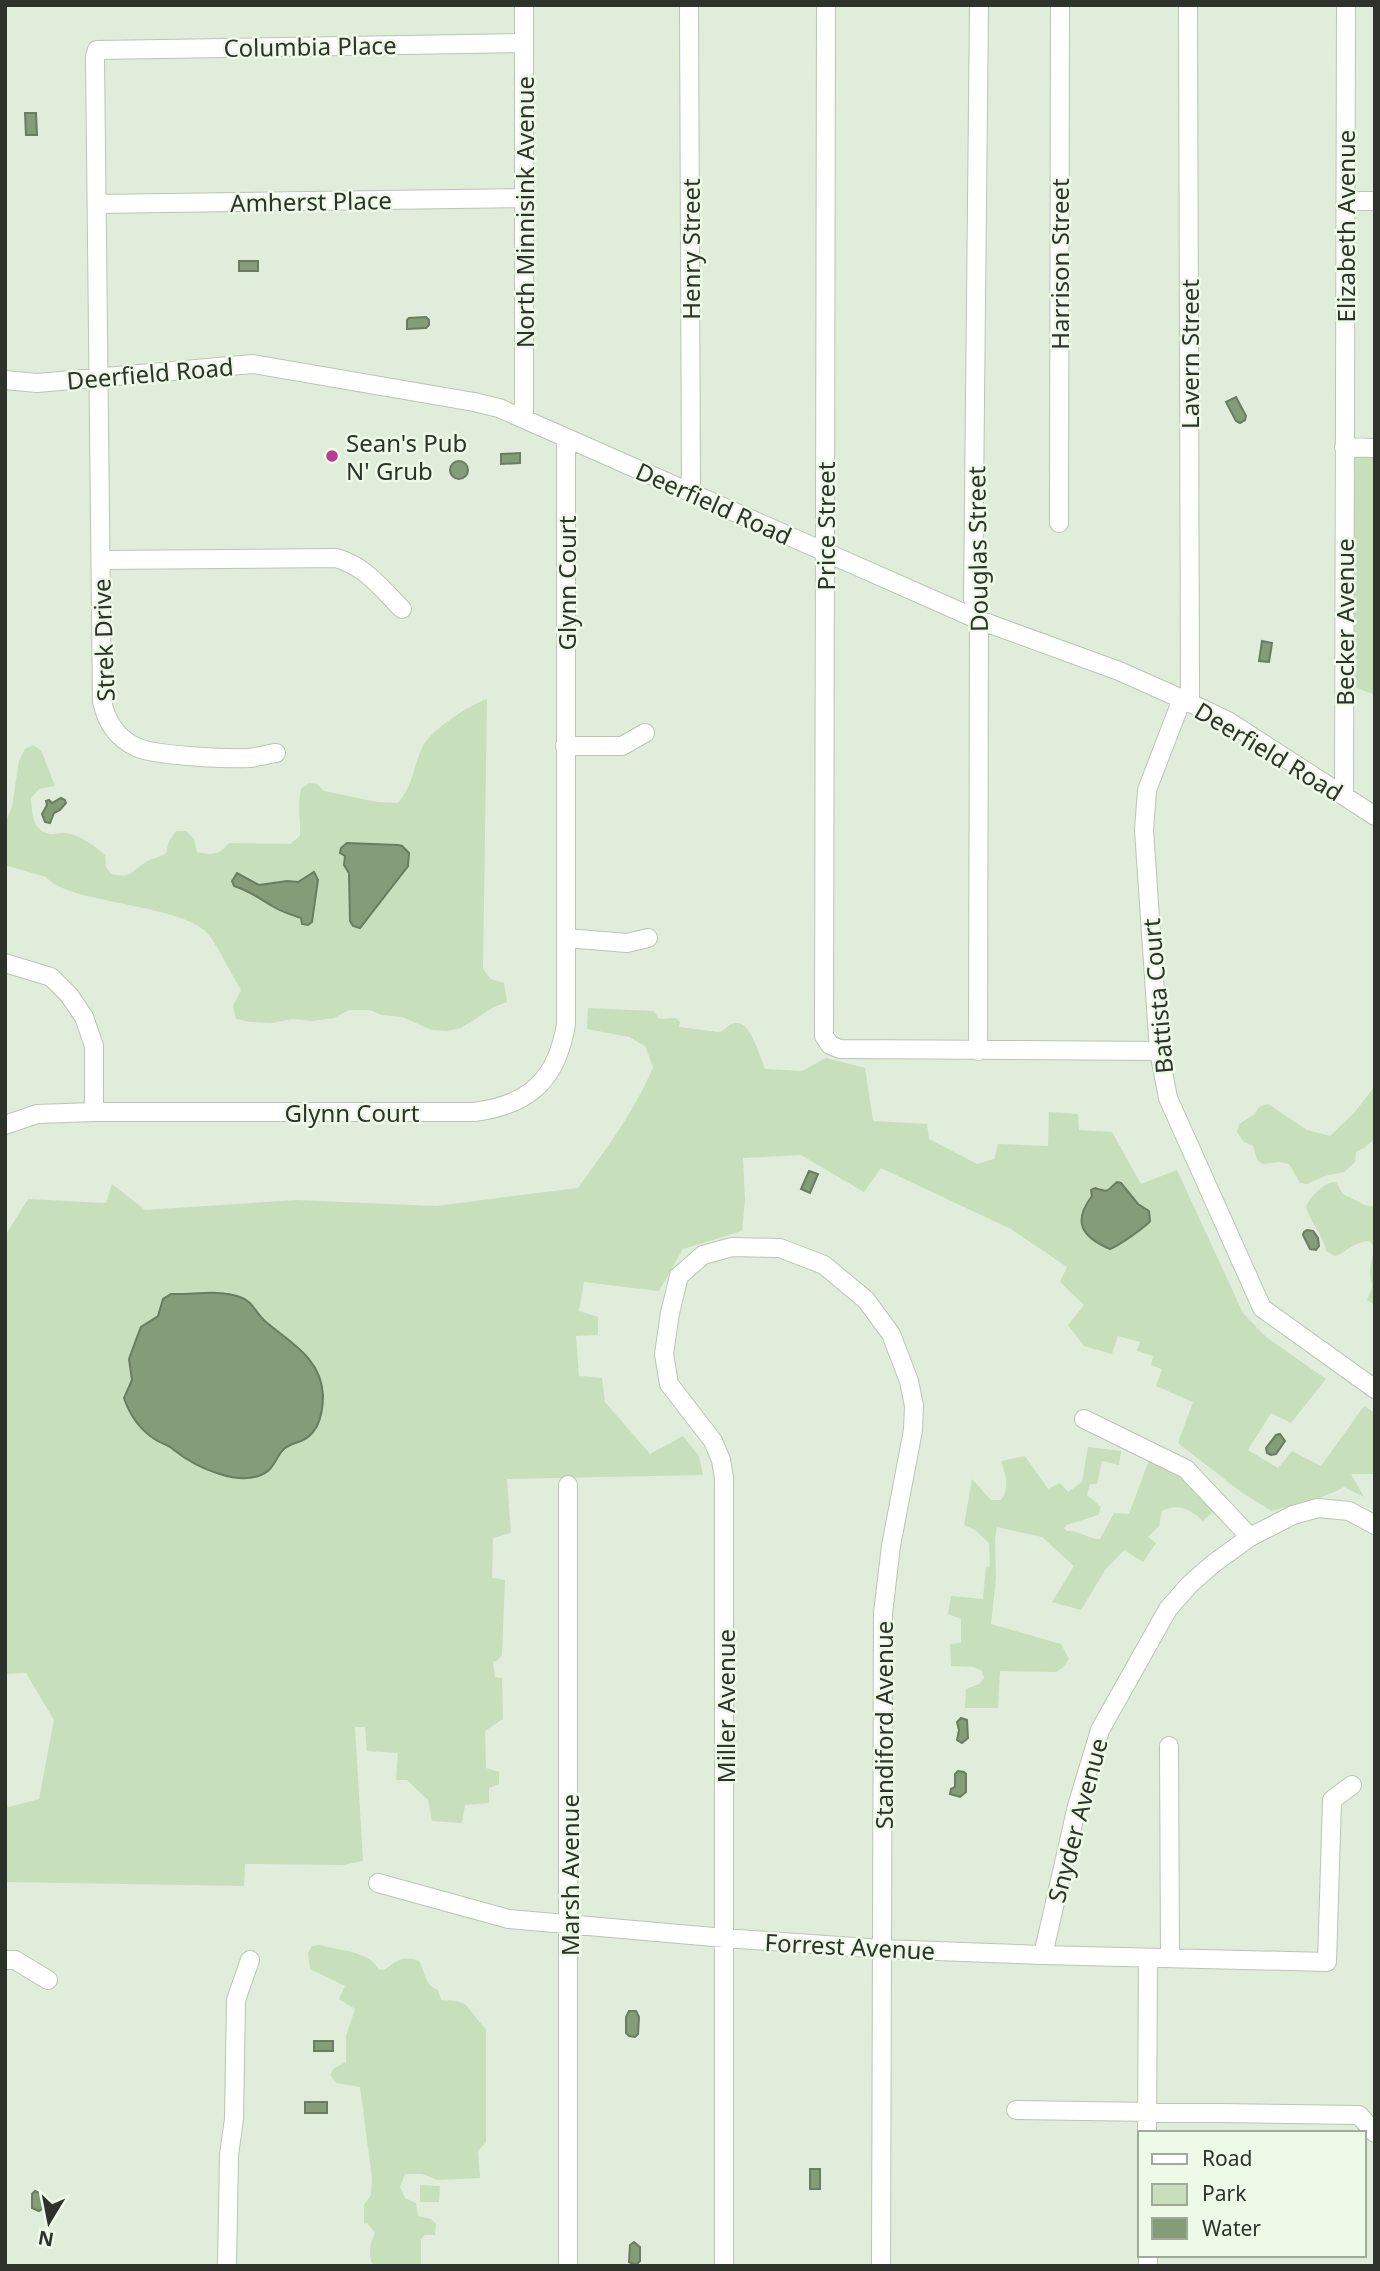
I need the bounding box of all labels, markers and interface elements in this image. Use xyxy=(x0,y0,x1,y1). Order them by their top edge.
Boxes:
street label: Columbia Place xyxy=(223,28,397,64)
street label: North Minnisink Avenue xyxy=(508,76,541,348)
street label: Elizabeth Avenue xyxy=(1329,130,1362,322)
street label: Henry Street xyxy=(674,178,707,320)
street label: Harrison Street xyxy=(1043,178,1076,350)
street label: Amherst Place xyxy=(230,183,392,219)
street label: Lavern Street xyxy=(1173,279,1206,429)
street label: Deerfield Road xyxy=(65,349,235,397)
place label: Sean's Pub N' Grub xyxy=(346,426,467,487)
marker: Sean's Pub N' Grub xyxy=(324,448,340,464)
street label: Deerfield Road xyxy=(631,454,797,552)
street label: Price Street xyxy=(809,461,842,590)
street label: Douglas Street xyxy=(959,465,995,632)
street label: Glynn Court xyxy=(550,515,583,650)
street label: Becker Avenue xyxy=(1328,538,1361,706)
street label: Strek Drive xyxy=(84,578,122,702)
street label: Deerfield Road xyxy=(1189,694,1349,808)
street label: Battista Court xyxy=(1134,917,1180,1075)
street label: Glynn Court xyxy=(285,1096,420,1129)
street label: Standiford Avenue xyxy=(867,1621,900,1829)
street label: Miller Avenue xyxy=(709,1629,742,1783)
street label: Snyder Avenue xyxy=(1039,1734,1115,1906)
street label: Marsh Avenue xyxy=(553,1794,586,1956)
street label: Forrest Avenue xyxy=(764,1925,936,1967)
legend xyxy=(1138,2131,1366,2257)
text: Road xyxy=(1202,2144,1252,2172)
text: Park xyxy=(1202,2179,1247,2207)
north arrow xyxy=(14,2187,84,2257)
text: Water xyxy=(1202,2214,1261,2242)
text: N xyxy=(36,2225,56,2253)

